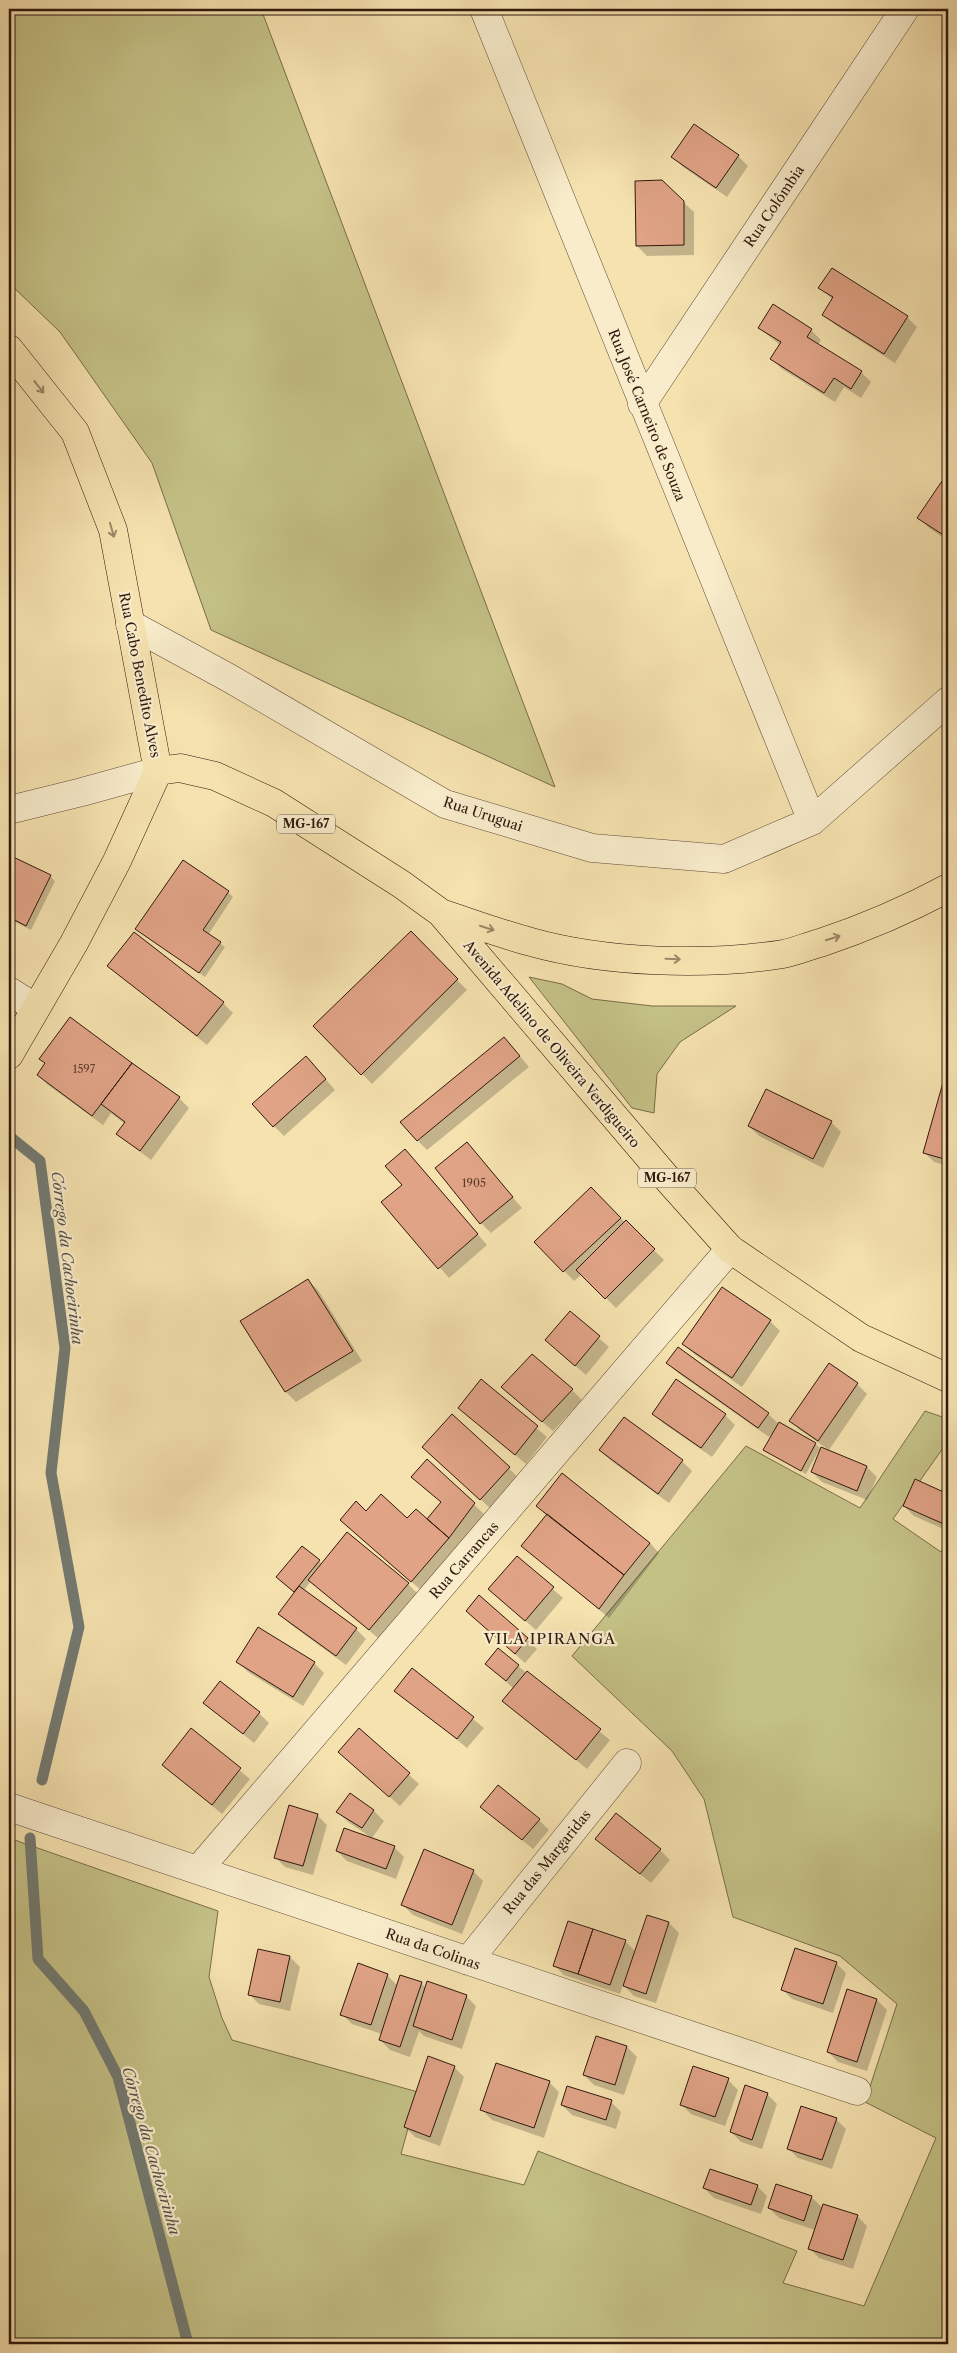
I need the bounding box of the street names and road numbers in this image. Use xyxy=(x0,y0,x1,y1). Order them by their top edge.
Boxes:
street label: Rua Colômbia xyxy=(740,161,808,250)
street label: Rua José Carneiro de Souza xyxy=(604,326,690,504)
street label: Rua Cabo Benedito Alves xyxy=(115,591,165,759)
street label: Rua Uruguai xyxy=(441,793,525,835)
road number: MG-167 xyxy=(277,814,335,834)
street label: Avenida Adelino de Oliveira Verdigueiro xyxy=(459,936,644,1151)
road number: MG-167 xyxy=(638,1168,696,1188)
street label: Rua Carrancas xyxy=(425,1518,503,1602)
street label: Rua das Margaridas xyxy=(499,1806,595,1918)
street label: Rua da Colinas xyxy=(383,1924,483,1974)

